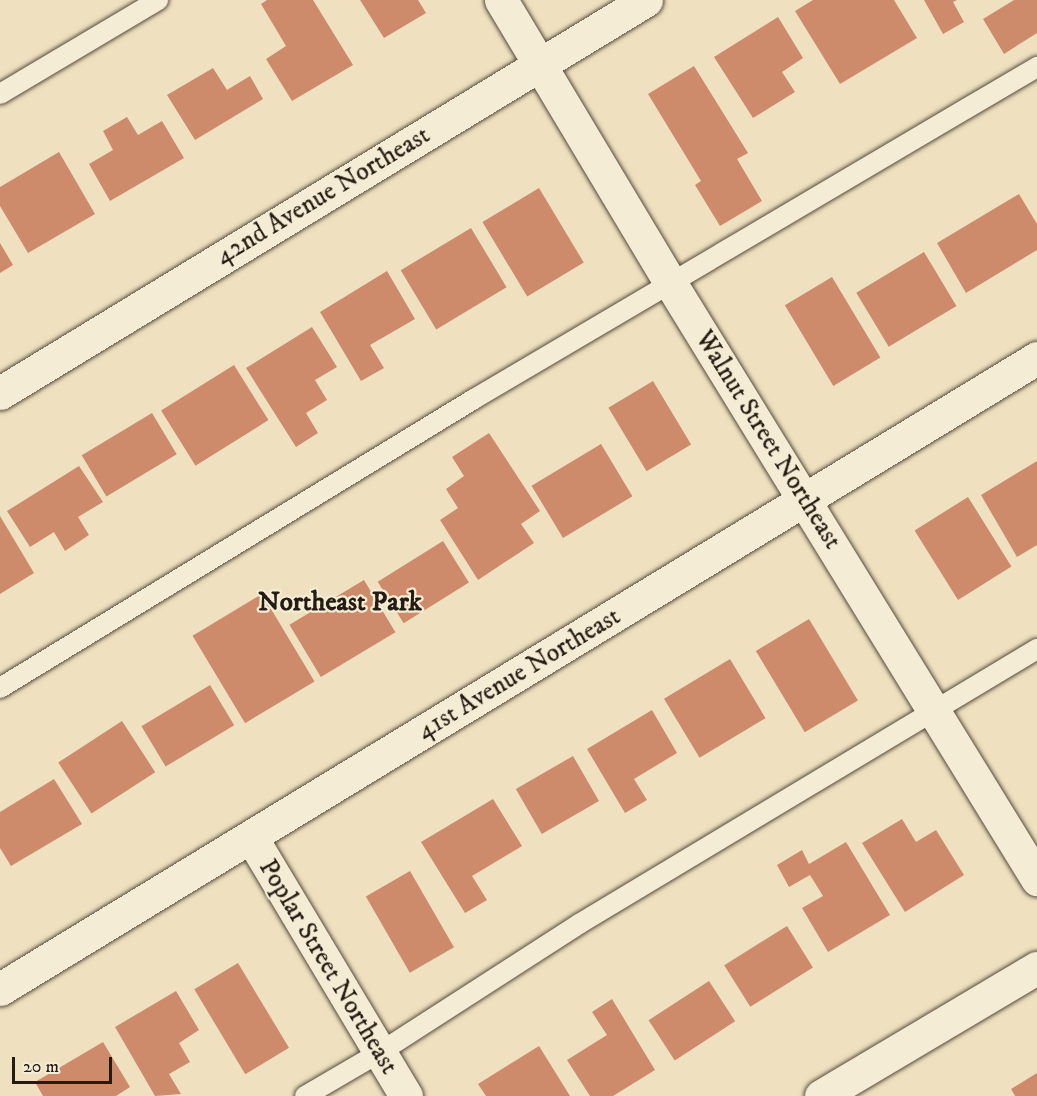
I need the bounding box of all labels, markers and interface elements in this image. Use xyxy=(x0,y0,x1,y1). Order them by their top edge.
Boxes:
street label: 42nd Avenue Northeast xyxy=(210,120,436,272)
street label: Walnut Street Northeast xyxy=(688,325,848,555)
district label: Northeast Park xyxy=(258,587,422,619)
street label: 41st Avenue Northeast xyxy=(412,601,626,747)
street label: Poplar Street Northeast xyxy=(252,854,404,1080)
scale bar xyxy=(15,1045,116,1083)
text: 20 m xyxy=(23,1056,59,1078)

